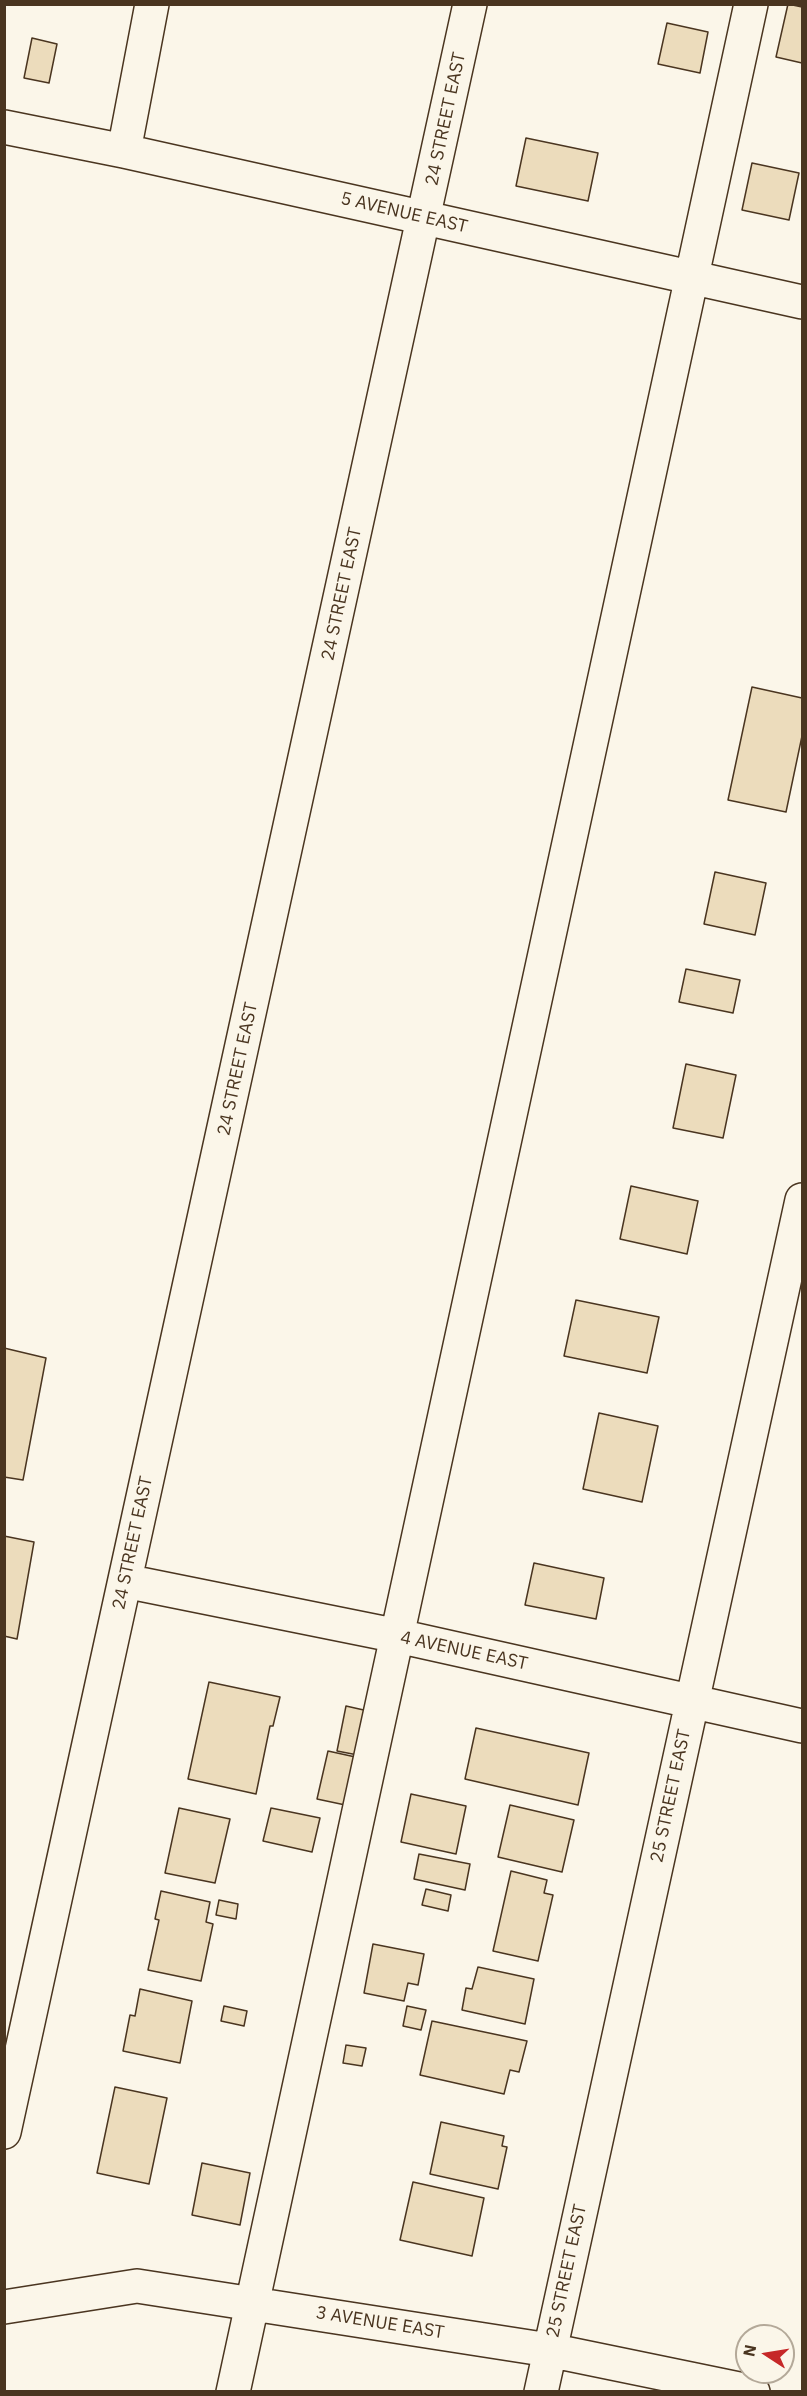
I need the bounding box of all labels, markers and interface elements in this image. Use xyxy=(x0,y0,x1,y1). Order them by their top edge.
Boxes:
street label: 24 STREET EAST xyxy=(421,50,471,188)
street label: 5 AVENUE EAST xyxy=(338,188,470,238)
street label: 24 STREET EAST xyxy=(317,525,367,663)
street label: 24 STREET EAST xyxy=(213,1000,263,1138)
street label: 24 STREET EAST xyxy=(108,1474,158,1612)
street label: 4 AVENUE EAST xyxy=(398,1627,530,1675)
street label: 25 STREET EAST xyxy=(646,1727,696,1865)
street label: 25 STREET EAST xyxy=(542,2202,592,2340)
street label: 3 AVENUE EAST xyxy=(314,2302,446,2344)
north arrow xyxy=(735,2324,795,2384)
text: N xyxy=(738,2343,760,2358)

